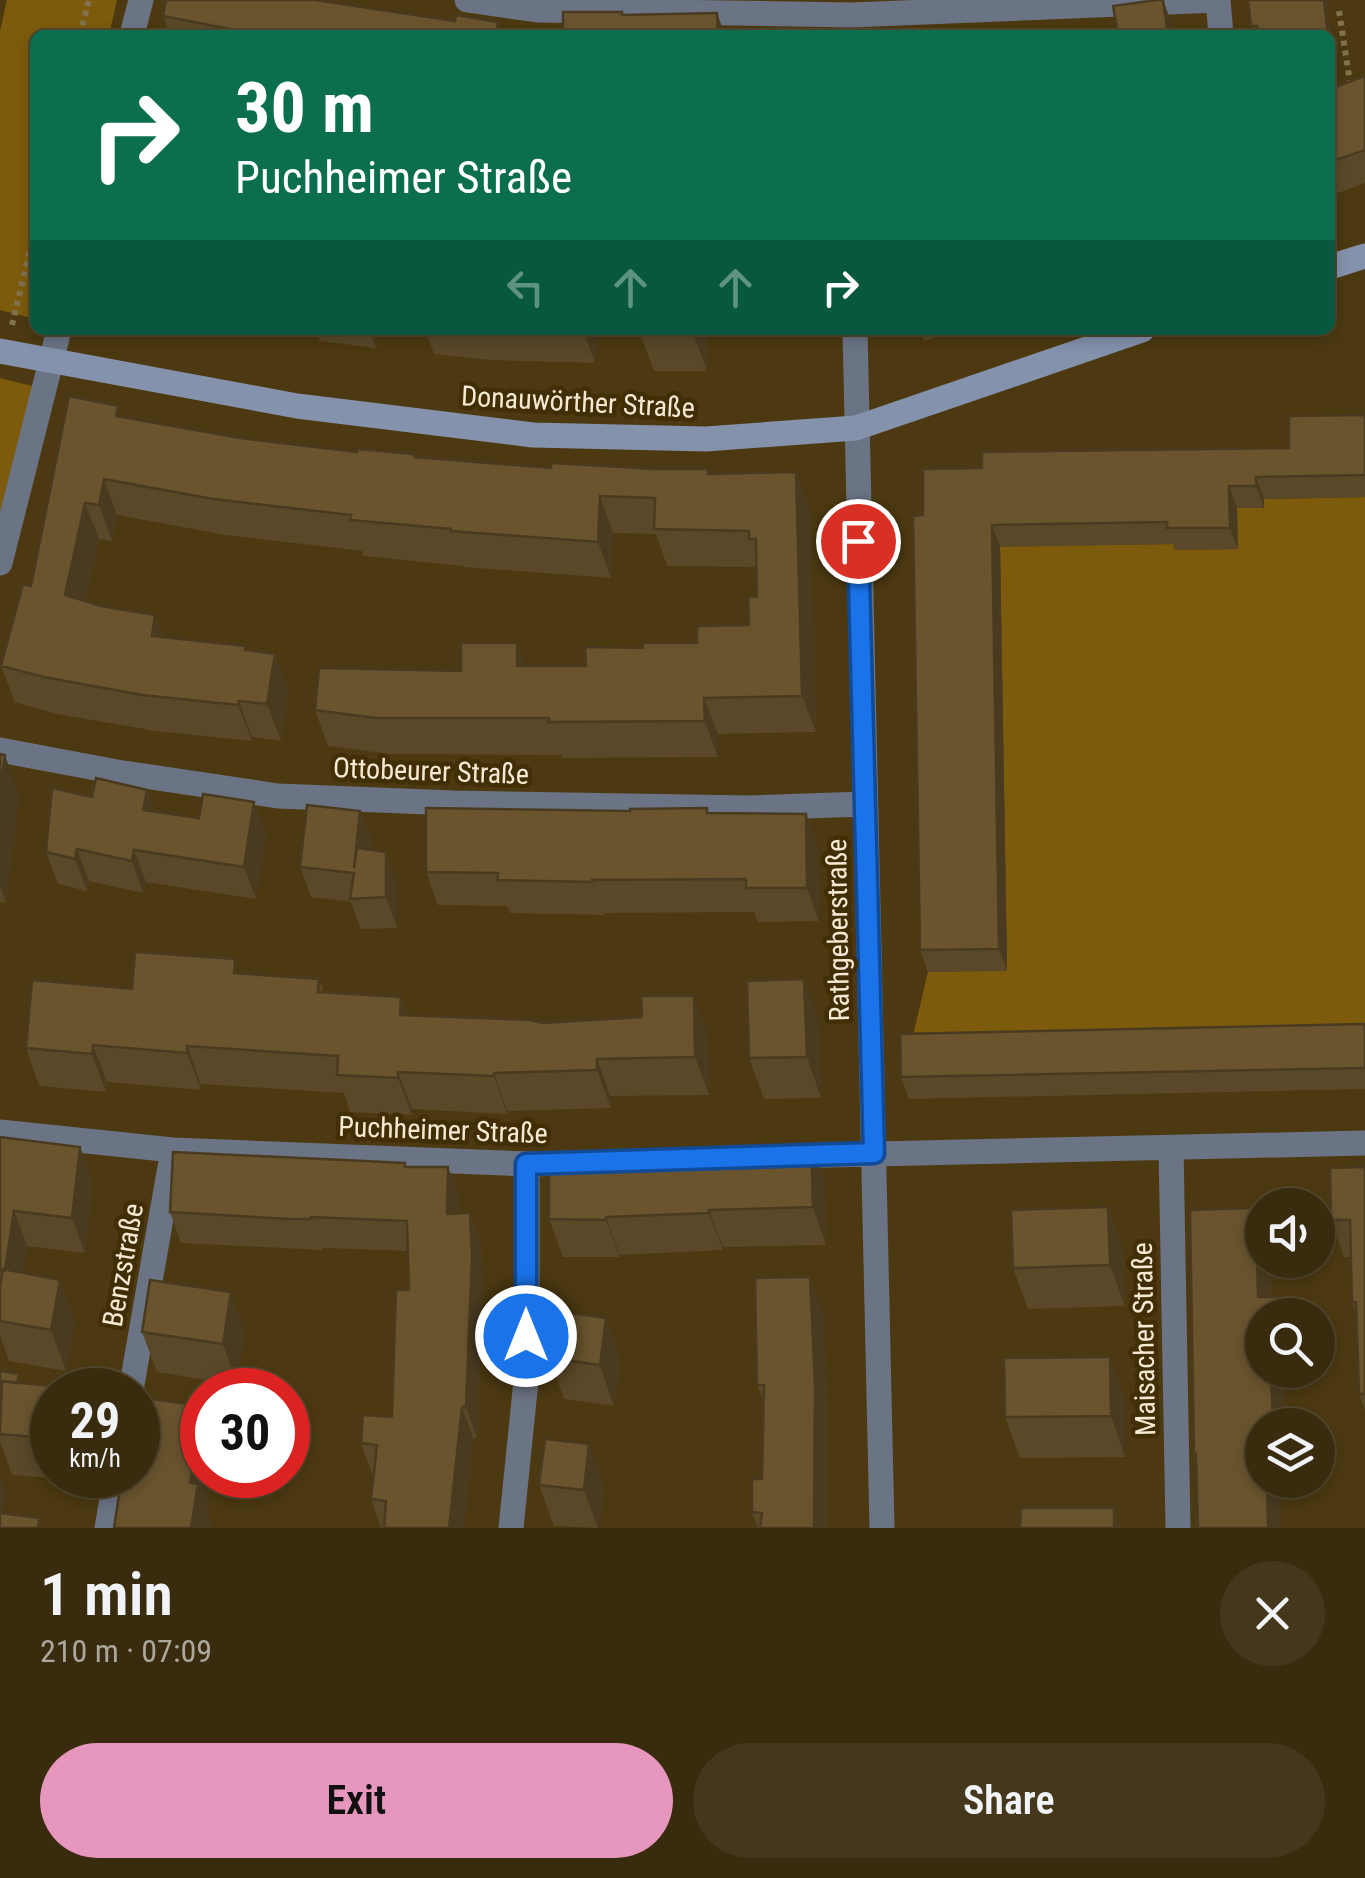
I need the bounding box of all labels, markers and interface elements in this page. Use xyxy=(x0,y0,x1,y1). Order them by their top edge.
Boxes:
text: 30 m xyxy=(235,67,374,149)
icon: right xyxy=(70,70,200,200)
text: Puchheimer Straße xyxy=(235,151,572,204)
icon: left xyxy=(498,260,553,315)
icon: ahead xyxy=(603,260,658,315)
icon: ahead xyxy=(708,260,763,315)
icon: right xyxy=(813,260,868,315)
street label: Donauwörther Straße xyxy=(460,379,696,425)
pin xyxy=(816,499,901,584)
icon: arrive xyxy=(831,514,886,569)
street label: Ottobeurer Straße xyxy=(333,751,529,791)
street label: Rathgeberstraße xyxy=(820,838,856,1022)
street label: Puchheimer Straße xyxy=(338,1110,548,1150)
map controls xyxy=(1245,1188,1335,1498)
button: sound xyxy=(1245,1188,1335,1278)
street label: Benzstraße xyxy=(96,1201,150,1329)
street label: Maisacher Straße xyxy=(1126,1242,1162,1436)
position arrow xyxy=(474,1284,578,1388)
button: search xyxy=(1245,1298,1335,1388)
speed limit sign: 30 xyxy=(180,1368,310,1498)
text: 29 xyxy=(70,1392,120,1450)
button: layers xyxy=(1245,1408,1335,1498)
text: km/h xyxy=(69,1444,121,1473)
text: 1 min xyxy=(40,1559,173,1630)
button: close xyxy=(1220,1561,1325,1666)
text: 210 m · 07:09 xyxy=(40,1632,212,1670)
button: Exit xyxy=(40,1743,673,1858)
button: Share xyxy=(693,1743,1325,1858)

